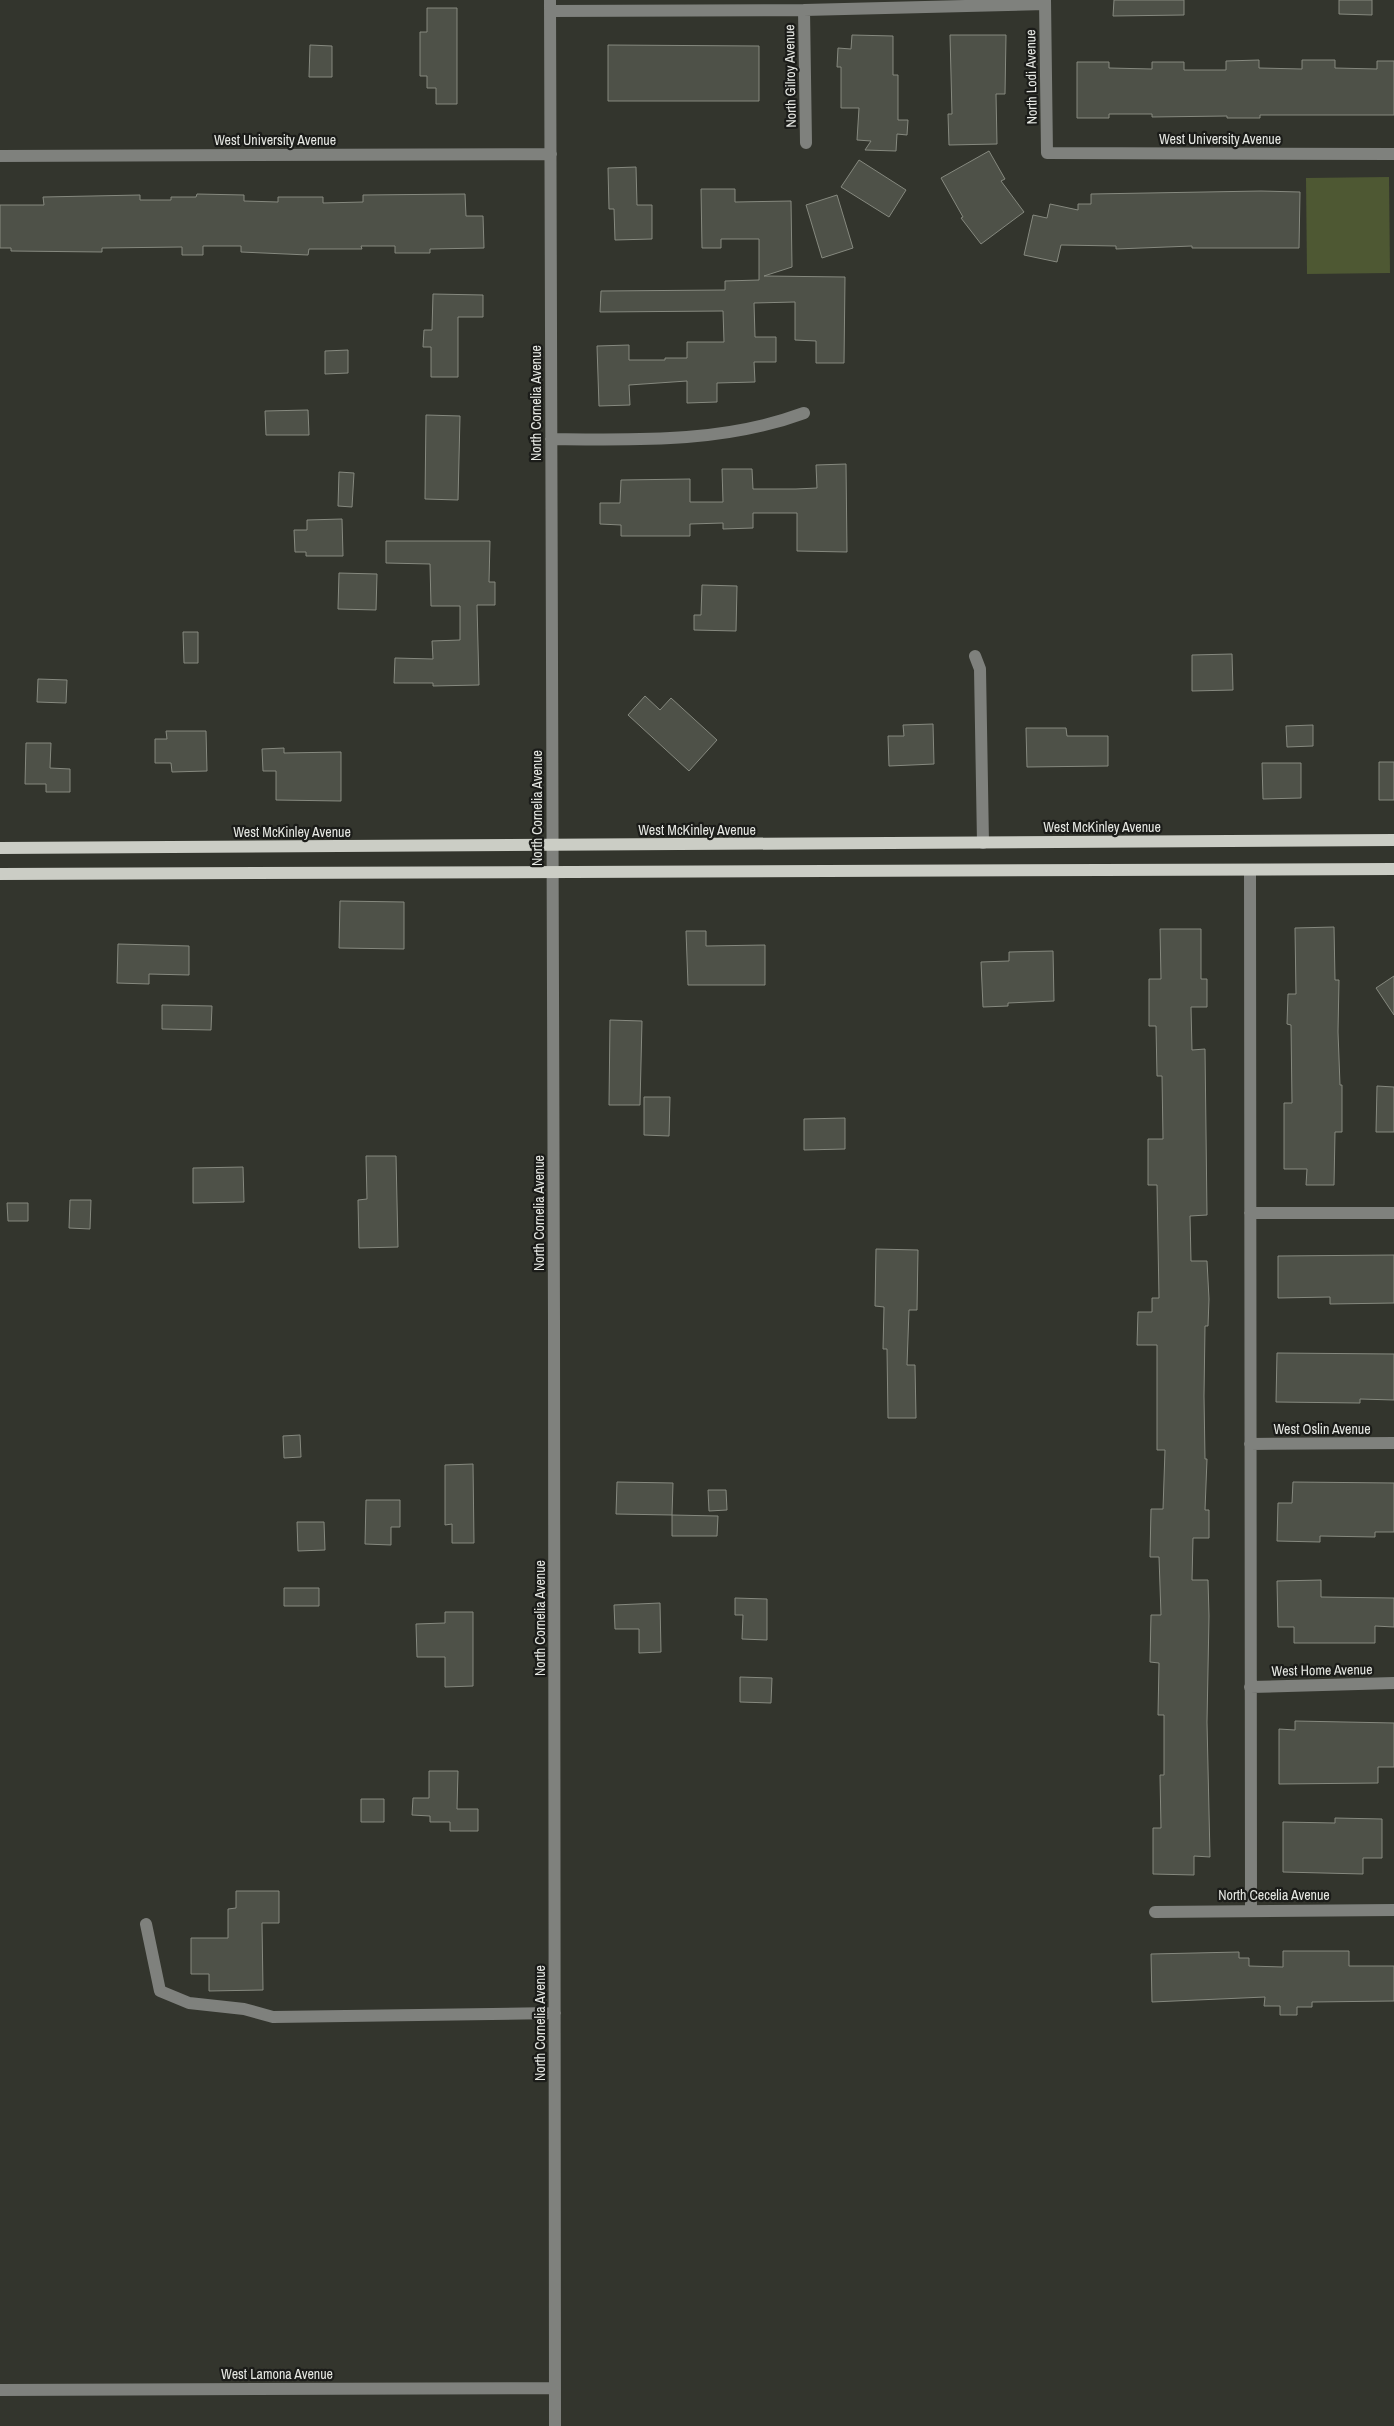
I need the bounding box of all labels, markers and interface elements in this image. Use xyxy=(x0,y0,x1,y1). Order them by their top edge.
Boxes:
street label: North Gilroy Avenue xyxy=(780,24,800,128)
street label: North Lodi Avenue xyxy=(1021,29,1041,125)
street label: West University Avenue xyxy=(1159,130,1281,148)
street label: West University Avenue xyxy=(214,131,336,149)
street label: North Cornelia Avenue xyxy=(527,345,545,461)
street label: North Cornelia Avenue xyxy=(528,750,546,866)
street label: West McKinley Avenue xyxy=(1043,818,1161,836)
street label: West McKinley Avenue xyxy=(638,821,756,839)
street label: West McKinley Avenue xyxy=(233,823,351,841)
street label: North Cornelia Avenue xyxy=(530,1155,548,1271)
street label: West Oslin Avenue xyxy=(1273,1420,1371,1438)
street label: North Cornelia Avenue xyxy=(531,1560,549,1676)
street label: West Home Avenue xyxy=(1271,1660,1373,1680)
street label: North Cecelia Avenue xyxy=(1218,1886,1330,1904)
street label: North Cornelia Avenue xyxy=(531,1965,549,2081)
street label: West Lamona Avenue xyxy=(221,2365,333,2383)

